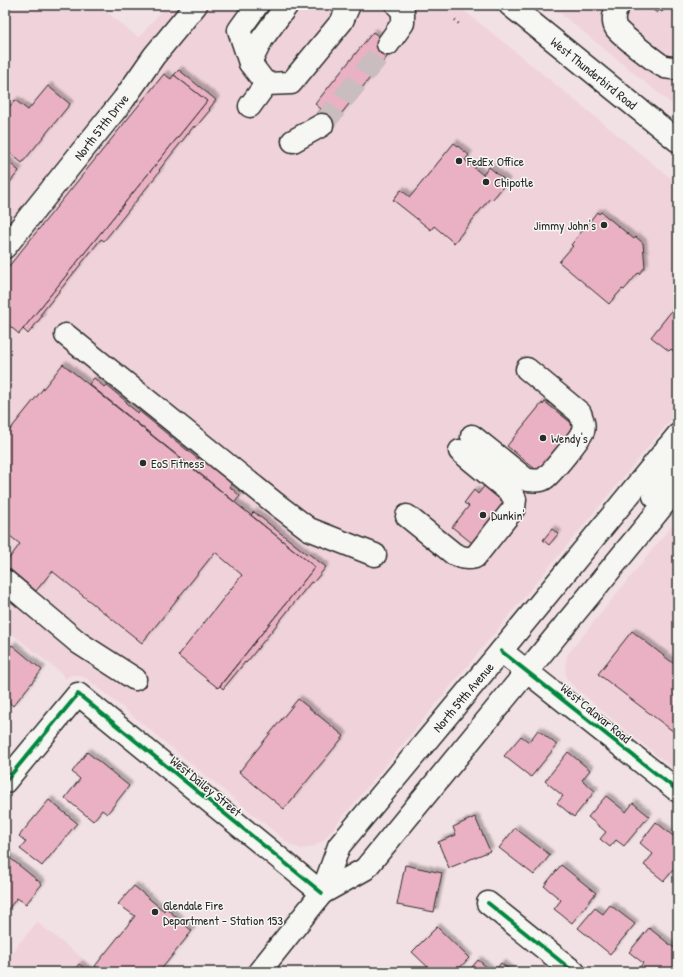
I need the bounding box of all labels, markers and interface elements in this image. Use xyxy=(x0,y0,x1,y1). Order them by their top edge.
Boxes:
street label: West Thunderbird Road xyxy=(547,33,641,113)
street label: North 57th Drive xyxy=(69,90,133,164)
place label: FedEx Office xyxy=(466,152,524,170)
marker: FedEx Office xyxy=(454,156,464,166)
place label: Chipotle xyxy=(494,173,533,191)
marker: Chipotle xyxy=(481,177,491,187)
place label: Jimmy John's xyxy=(534,216,596,234)
marker: Jimmy John's xyxy=(599,220,609,230)
place label: Wendy's xyxy=(551,429,588,447)
marker: Wendy's xyxy=(538,433,548,443)
place label: EoS Fitness xyxy=(151,454,204,472)
marker: EoS Fitness xyxy=(138,458,148,468)
place label: Dunkin' xyxy=(491,506,525,524)
marker: Dunkin' xyxy=(478,510,488,520)
street label: North 59th Avenue xyxy=(428,658,498,736)
street label: West Calavar Road xyxy=(557,679,635,747)
street label: West Dailey Street xyxy=(166,752,246,821)
place label: Glendale Fire Department - Station 153 xyxy=(163,896,283,929)
marker: Glendale Fire Department - Station 153 xyxy=(150,907,160,917)

